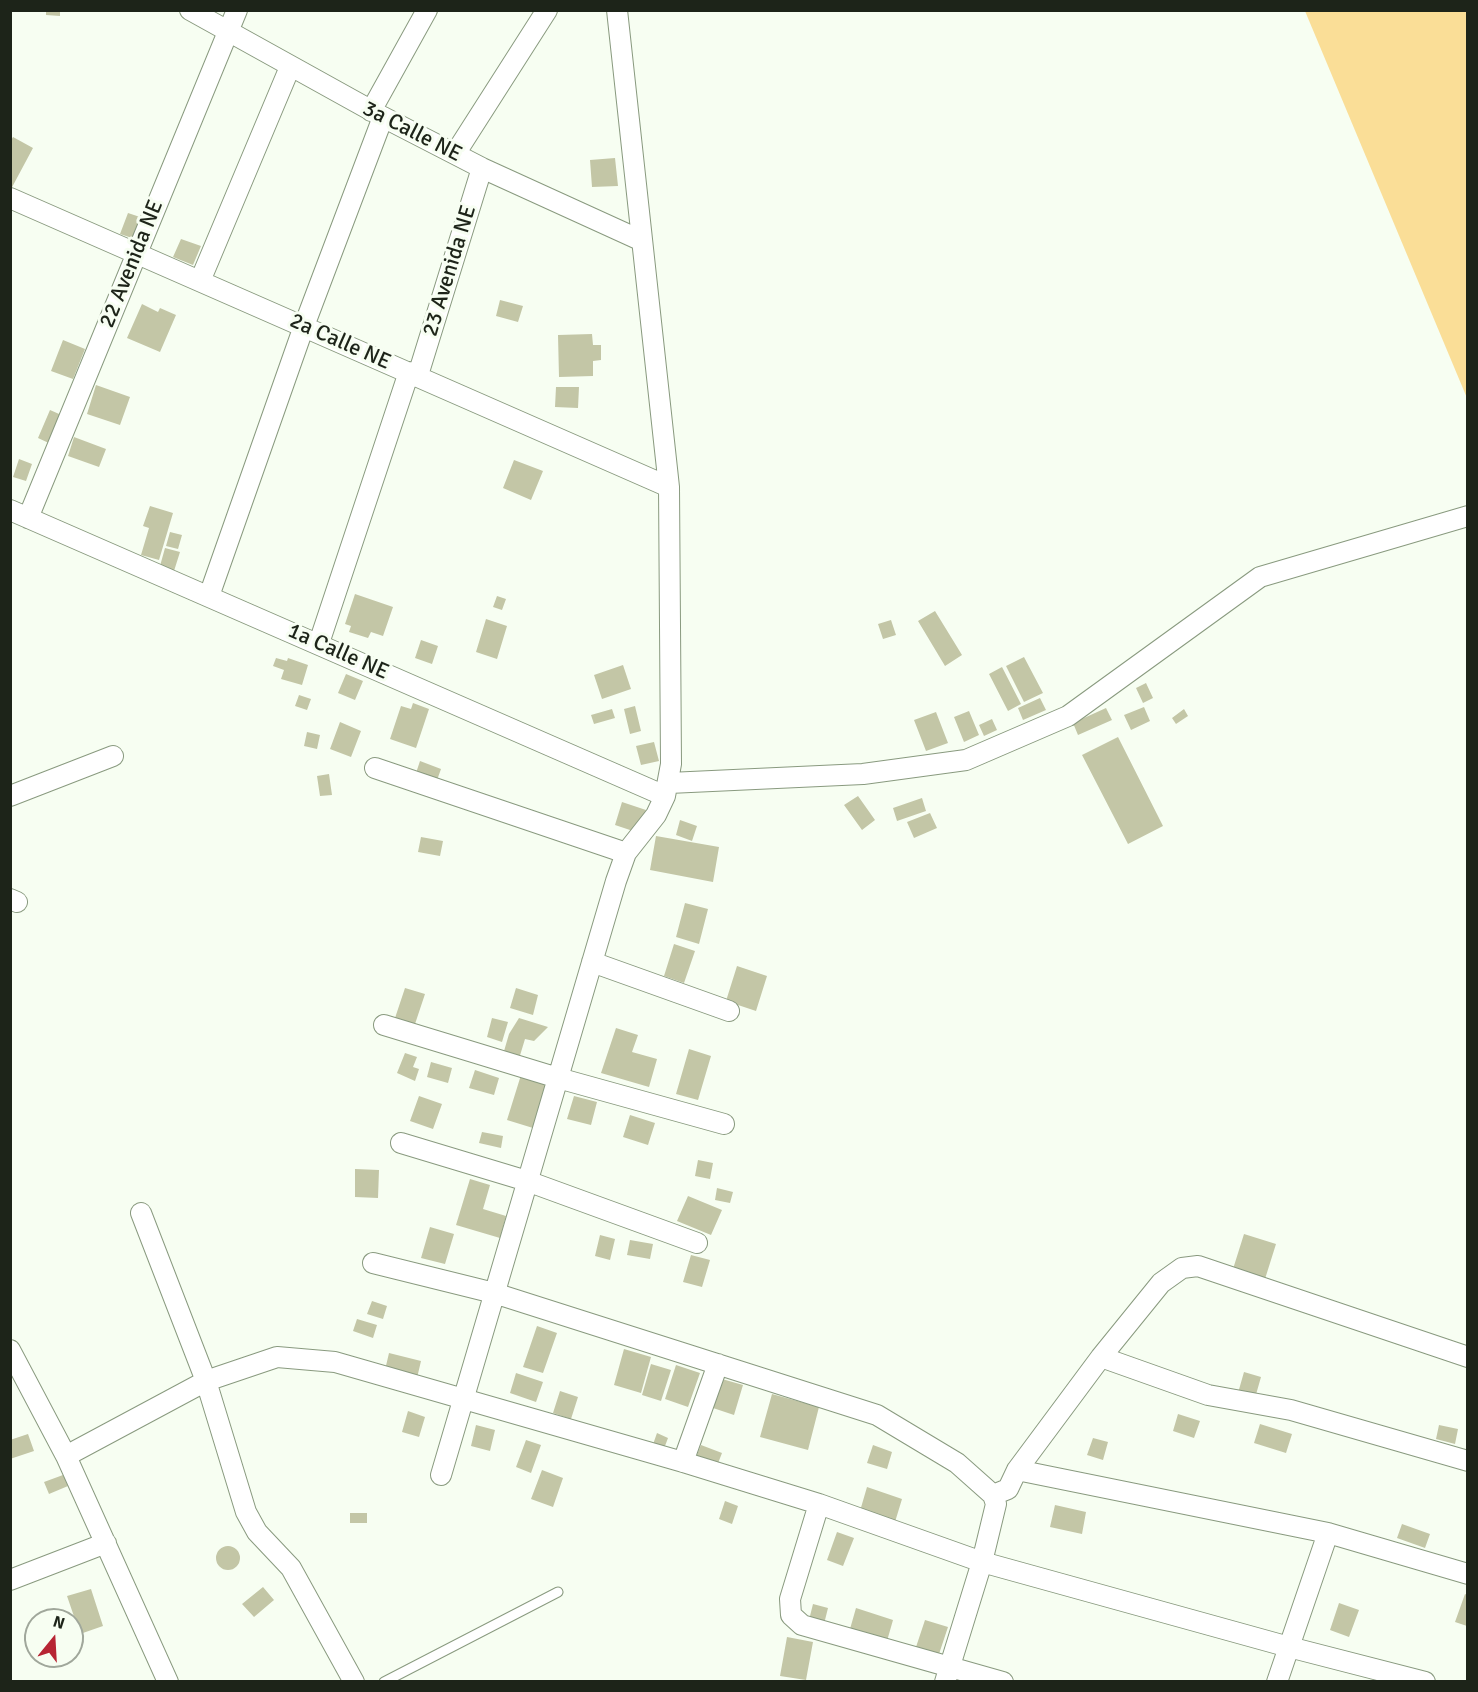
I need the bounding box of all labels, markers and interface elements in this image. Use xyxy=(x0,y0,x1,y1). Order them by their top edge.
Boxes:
street label: 3a Calle NE xyxy=(358,96,466,168)
street label: 22 Avenida NE xyxy=(94,196,170,332)
street label: 23 Avenida NE xyxy=(418,202,482,340)
street label: 2a Calle NE xyxy=(285,308,395,376)
street label: 1a Calle NE xyxy=(283,618,393,686)
north arrow xyxy=(24,1608,84,1668)
text: N xyxy=(51,1612,67,1634)

